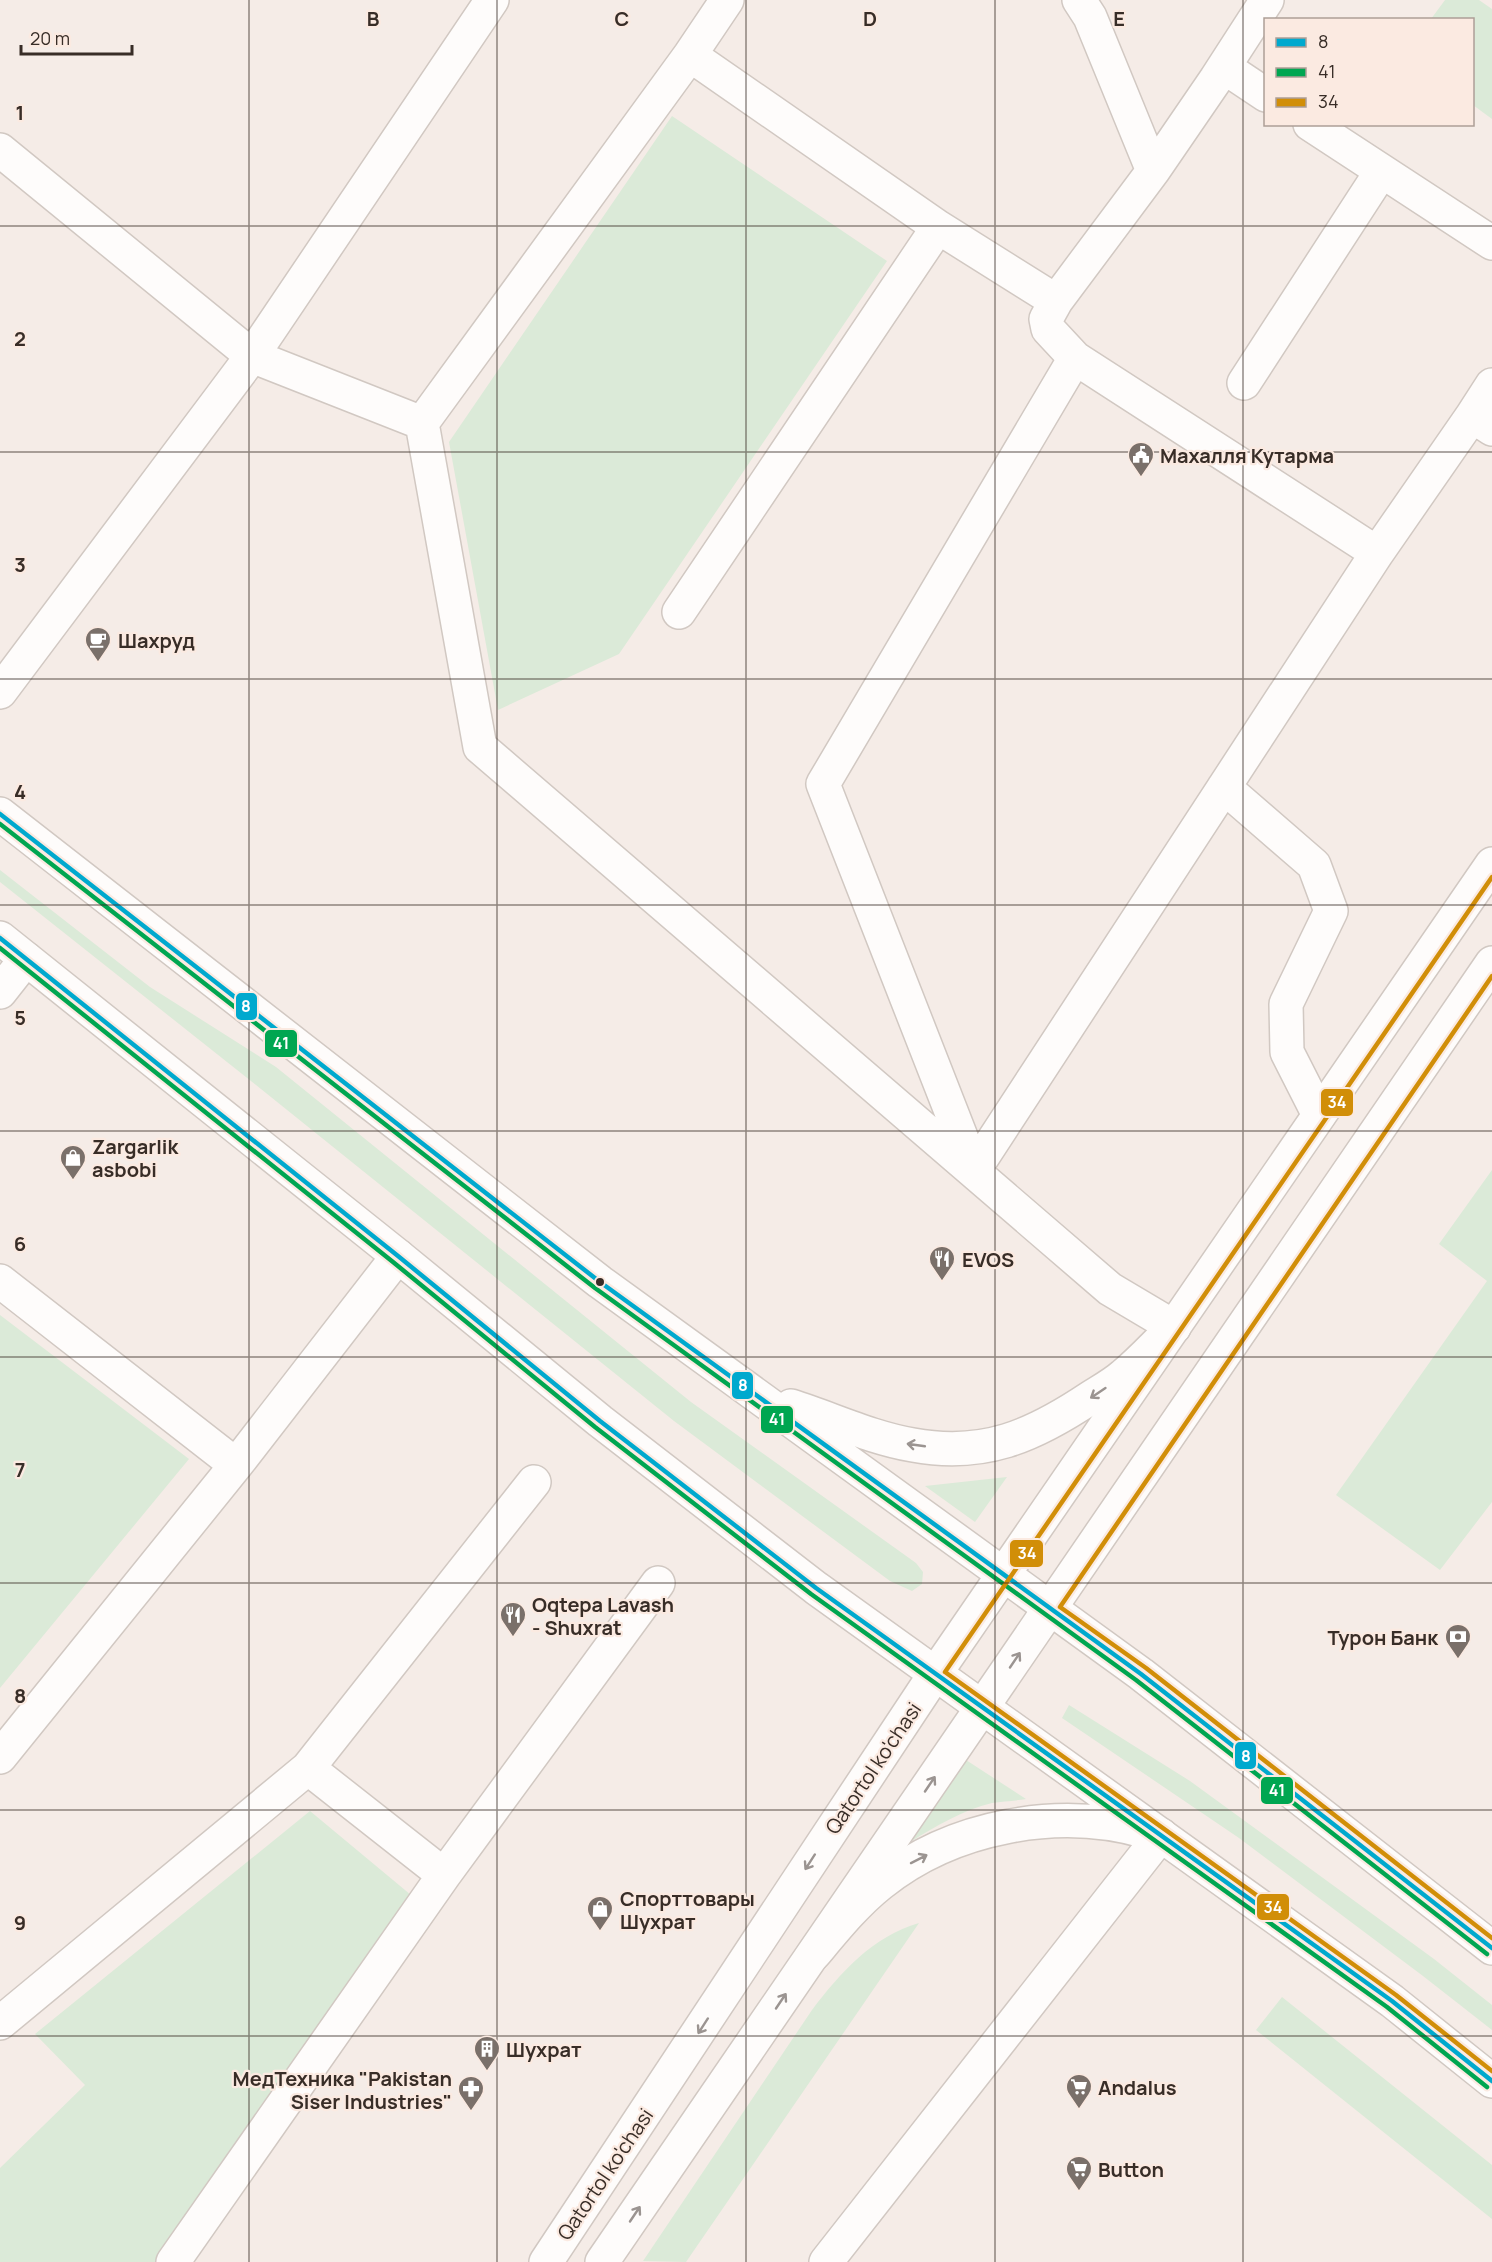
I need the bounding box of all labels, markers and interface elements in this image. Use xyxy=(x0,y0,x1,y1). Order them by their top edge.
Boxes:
text: B xyxy=(367,5,380,32)
text: C xyxy=(615,5,629,32)
text: D xyxy=(863,5,877,32)
text: E xyxy=(1113,5,1125,32)
scale bar xyxy=(21,18,132,56)
legend xyxy=(1264,18,1474,126)
text: 20 m xyxy=(30,26,70,50)
text: 8 xyxy=(1318,29,1328,53)
text: 41 xyxy=(1318,59,1336,83)
text: 34 xyxy=(1318,89,1339,113)
text: 1 xyxy=(16,99,24,126)
text: 2 xyxy=(14,325,26,352)
public building icon: Махалля Кутарма xyxy=(1126,440,1156,478)
place label: Махалля Кутарма xyxy=(1160,442,1334,469)
text: 3 xyxy=(14,551,26,578)
cafe icon: Шахруд xyxy=(83,625,113,663)
place label: Шахруд xyxy=(118,627,195,654)
text: 4 xyxy=(14,778,26,805)
line badge: 8 xyxy=(235,992,258,1021)
text: 8 xyxy=(241,995,251,1017)
text: 5 xyxy=(14,1004,26,1031)
line badge: 41 xyxy=(264,1029,298,1058)
text: 41 xyxy=(273,1032,289,1054)
line badge: 34 xyxy=(1320,1088,1354,1117)
text: 34 xyxy=(1327,1091,1347,1113)
place label: Zargarlik asbobi xyxy=(92,1133,179,1183)
shop icon: Zargarlik asbobi xyxy=(58,1143,88,1181)
text: 6 xyxy=(14,1230,26,1257)
restaurant icon: EVOS xyxy=(927,1244,957,1282)
place label: EVOS xyxy=(962,1246,1014,1273)
unlabelled marker xyxy=(594,1276,606,1288)
line badge: 8 xyxy=(731,1371,754,1400)
text: 8 xyxy=(738,1374,748,1396)
one-way arrow xyxy=(1090,1387,1107,1399)
line badge: 41 xyxy=(760,1405,794,1434)
text: 41 xyxy=(769,1408,785,1430)
one-way arrow xyxy=(907,1439,927,1450)
text: 7 xyxy=(15,1456,25,1483)
line badge: 34 xyxy=(1009,1539,1044,1568)
text: 34 xyxy=(1017,1542,1037,1564)
place label: Oqtepa Lavash - Shuxrat xyxy=(532,1591,674,1641)
restaurant icon: Oqtepa Lavash - Shuxrat xyxy=(498,1600,528,1638)
bank icon: Турон Банк xyxy=(1443,1622,1473,1660)
place label: Турон Банк xyxy=(1327,1624,1439,1651)
one-way arrow xyxy=(1009,1652,1021,1668)
text: 8 xyxy=(14,1682,26,1709)
street label: Qatortol ko'chasi xyxy=(819,1697,927,1839)
line badge: 8 xyxy=(1234,1741,1257,1770)
text: 8 xyxy=(1241,1745,1251,1767)
line badge: 41 xyxy=(1260,1776,1294,1805)
one-way arrow xyxy=(924,1777,936,1793)
text: 41 xyxy=(1269,1779,1285,1801)
one-way arrow xyxy=(910,1853,928,1865)
one-way arrow xyxy=(804,1854,816,1870)
place label: Спорттовары Шухрат xyxy=(620,1885,755,1935)
line badge: 34 xyxy=(1256,1893,1290,1921)
shop icon: Спорттовары Шухрат xyxy=(585,1894,615,1932)
text: 34 xyxy=(1263,1896,1283,1918)
text: 9 xyxy=(14,1909,26,1936)
one-way arrow xyxy=(775,1993,787,2010)
one-way arrow xyxy=(697,2017,710,2034)
building icon: Шухрат xyxy=(472,2034,502,2072)
place label: Шухрат xyxy=(506,2036,582,2063)
place label: МедТехника "Pakistan Siser Industries" xyxy=(233,2065,452,2115)
supermarket icon: Andalus xyxy=(1064,2072,1094,2110)
pharmacy icon: МедТехника "Pakistan Siser Industries" xyxy=(456,2074,486,2112)
place label: Andalus xyxy=(1098,2074,1177,2101)
street label: Qatortol ko'chasi xyxy=(551,2103,659,2245)
supermarket icon: Button xyxy=(1064,2154,1094,2192)
place label: Button xyxy=(1098,2156,1164,2183)
one-way arrow xyxy=(629,2206,641,2222)

